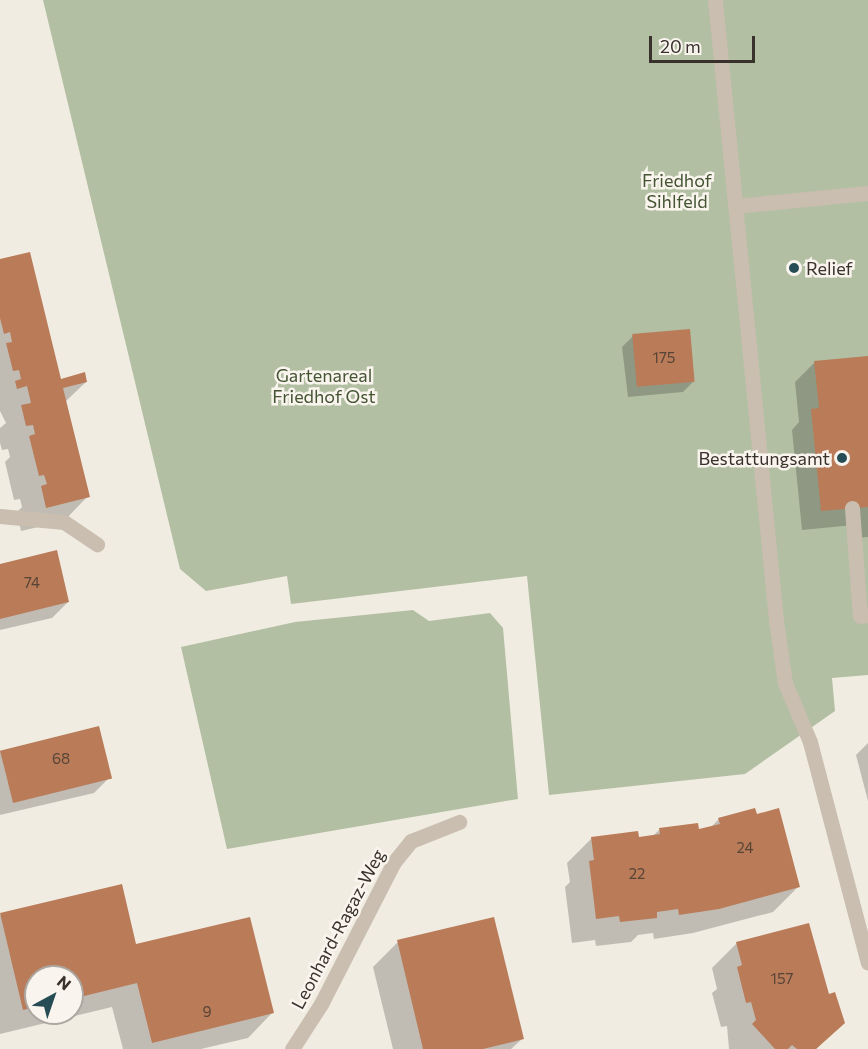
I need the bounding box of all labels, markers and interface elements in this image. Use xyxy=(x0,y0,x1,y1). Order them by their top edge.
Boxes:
scale bar xyxy=(652,24,758,62)
text: 20 m xyxy=(660,35,701,57)
park label: Friedhof Sihlfeld xyxy=(642,170,712,213)
place label: Relief xyxy=(806,257,853,279)
marker: Relief xyxy=(787,261,801,275)
house number: 175 xyxy=(653,349,675,367)
park label: Gartenareal Friedhof Ost xyxy=(272,365,376,407)
place label: Bestattungsamt xyxy=(698,447,830,469)
marker: Bestattungsamt xyxy=(835,451,849,465)
house number: 74 xyxy=(24,574,40,592)
house number: 68 xyxy=(52,750,70,768)
house number: 24 xyxy=(736,839,754,857)
street label: Leonhard-Ragaz-Weg xyxy=(287,845,389,1013)
house number: 22 xyxy=(629,865,645,883)
north arrow xyxy=(24,965,84,1025)
house number: 157 xyxy=(771,970,793,988)
text: N xyxy=(54,971,75,993)
house number: 9 xyxy=(202,1003,212,1021)

